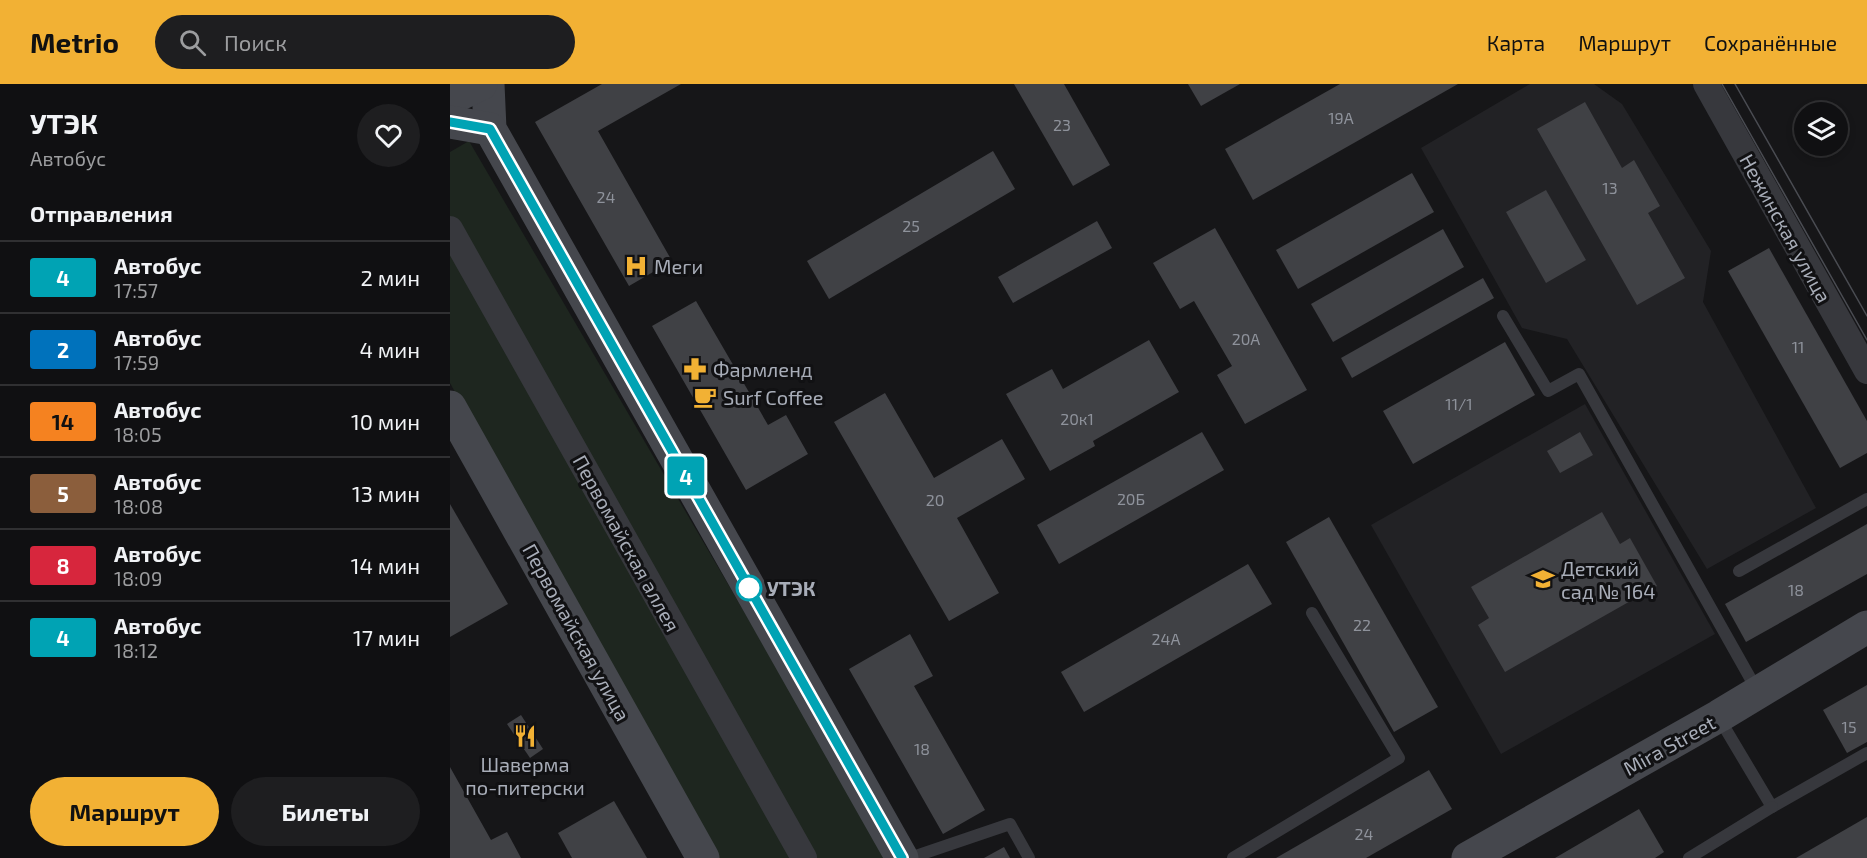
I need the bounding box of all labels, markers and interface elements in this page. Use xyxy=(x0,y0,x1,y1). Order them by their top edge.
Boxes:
search box xyxy=(155,15,575,69)
text: Metrio xyxy=(30,25,119,59)
icon: search xyxy=(176,26,209,59)
text: Поиск xyxy=(224,29,287,55)
text: Карта xyxy=(1487,30,1545,55)
text: Маршрут xyxy=(1578,30,1671,55)
text: Сохранённые xyxy=(1704,30,1837,55)
map controls xyxy=(1794,102,1848,156)
button: layers xyxy=(1794,102,1848,156)
button: heart xyxy=(357,104,420,167)
text: УТЭК xyxy=(30,106,98,140)
house number: 19А xyxy=(1328,108,1354,127)
house number: 23 xyxy=(1053,115,1071,134)
text: Автобус xyxy=(30,146,106,170)
street label: Нежинская улица xyxy=(1734,150,1837,307)
house number: 13 xyxy=(1602,178,1618,197)
house number: 24 xyxy=(597,187,616,206)
text: Отправления xyxy=(30,200,173,226)
house number: 25 xyxy=(902,216,920,235)
text: Автобус xyxy=(114,252,202,278)
hospital icon: Меги xyxy=(623,253,649,279)
place label: Меги xyxy=(654,254,703,278)
text: 2 мин xyxy=(361,264,420,290)
text: 4 xyxy=(56,265,70,290)
text: 17:57 xyxy=(114,278,158,302)
text: Автобус xyxy=(114,324,202,350)
house number: 20А xyxy=(1232,329,1260,348)
text: 4 мин xyxy=(359,336,420,362)
text: 2 xyxy=(57,337,69,362)
house number: 11 xyxy=(1792,337,1804,356)
text: 17:59 xyxy=(114,350,159,374)
pharmacy icon: Фармленд xyxy=(682,356,708,382)
place label: Фармленд xyxy=(713,357,813,381)
cafe icon: Surf Coffee xyxy=(692,384,718,410)
place label: Surf Coffee xyxy=(723,385,824,409)
house number: 11/1 xyxy=(1445,394,1473,413)
text: Автобус xyxy=(114,396,202,422)
text: 10 мин xyxy=(351,408,420,434)
text: 14 xyxy=(52,409,74,434)
house number: 20к1 xyxy=(1060,409,1094,428)
text: 18:05 xyxy=(114,422,162,446)
street label: Первомайская аллея xyxy=(568,451,686,635)
line badge: 4 xyxy=(666,456,706,496)
text: 4 xyxy=(679,464,693,489)
text: Автобус xyxy=(114,468,202,494)
text: 13 мин xyxy=(352,480,420,506)
text: 5 xyxy=(57,481,69,506)
house number: 20Б xyxy=(1117,489,1145,508)
house number: 20 xyxy=(926,490,944,509)
text: 18:08 xyxy=(114,494,163,518)
street label: Первомайская улица xyxy=(517,539,636,725)
text: Автобус xyxy=(114,540,202,566)
text: 14 мин xyxy=(351,552,420,578)
text: 8 xyxy=(56,553,70,578)
place label: Детский сад № 164 xyxy=(1561,556,1656,603)
text: 18:09 xyxy=(114,566,162,590)
school or university icon: Детский сад № 164 xyxy=(1530,566,1556,592)
marker: УТЭК xyxy=(736,575,762,601)
place label: УТЭК xyxy=(767,576,816,600)
house number: 18 xyxy=(1788,580,1804,599)
text: Автобус xyxy=(114,612,202,638)
house number: 22 xyxy=(1353,615,1371,634)
text: 17 мин xyxy=(353,624,420,650)
text: 4 xyxy=(56,625,70,650)
house number: 24А xyxy=(1152,629,1180,648)
text: 18:12 xyxy=(114,638,158,662)
street label: Mira Street xyxy=(1619,710,1720,780)
house number: 15 xyxy=(1842,717,1856,736)
restaurant icon: Шаверма по-питерски xyxy=(512,723,538,749)
house number: 18 xyxy=(914,739,930,758)
place label: Шаверма по-питерски xyxy=(465,752,585,799)
button: Маршрут xyxy=(30,777,219,846)
button: Билеты xyxy=(231,777,420,846)
house number: 24 xyxy=(1355,824,1374,843)

